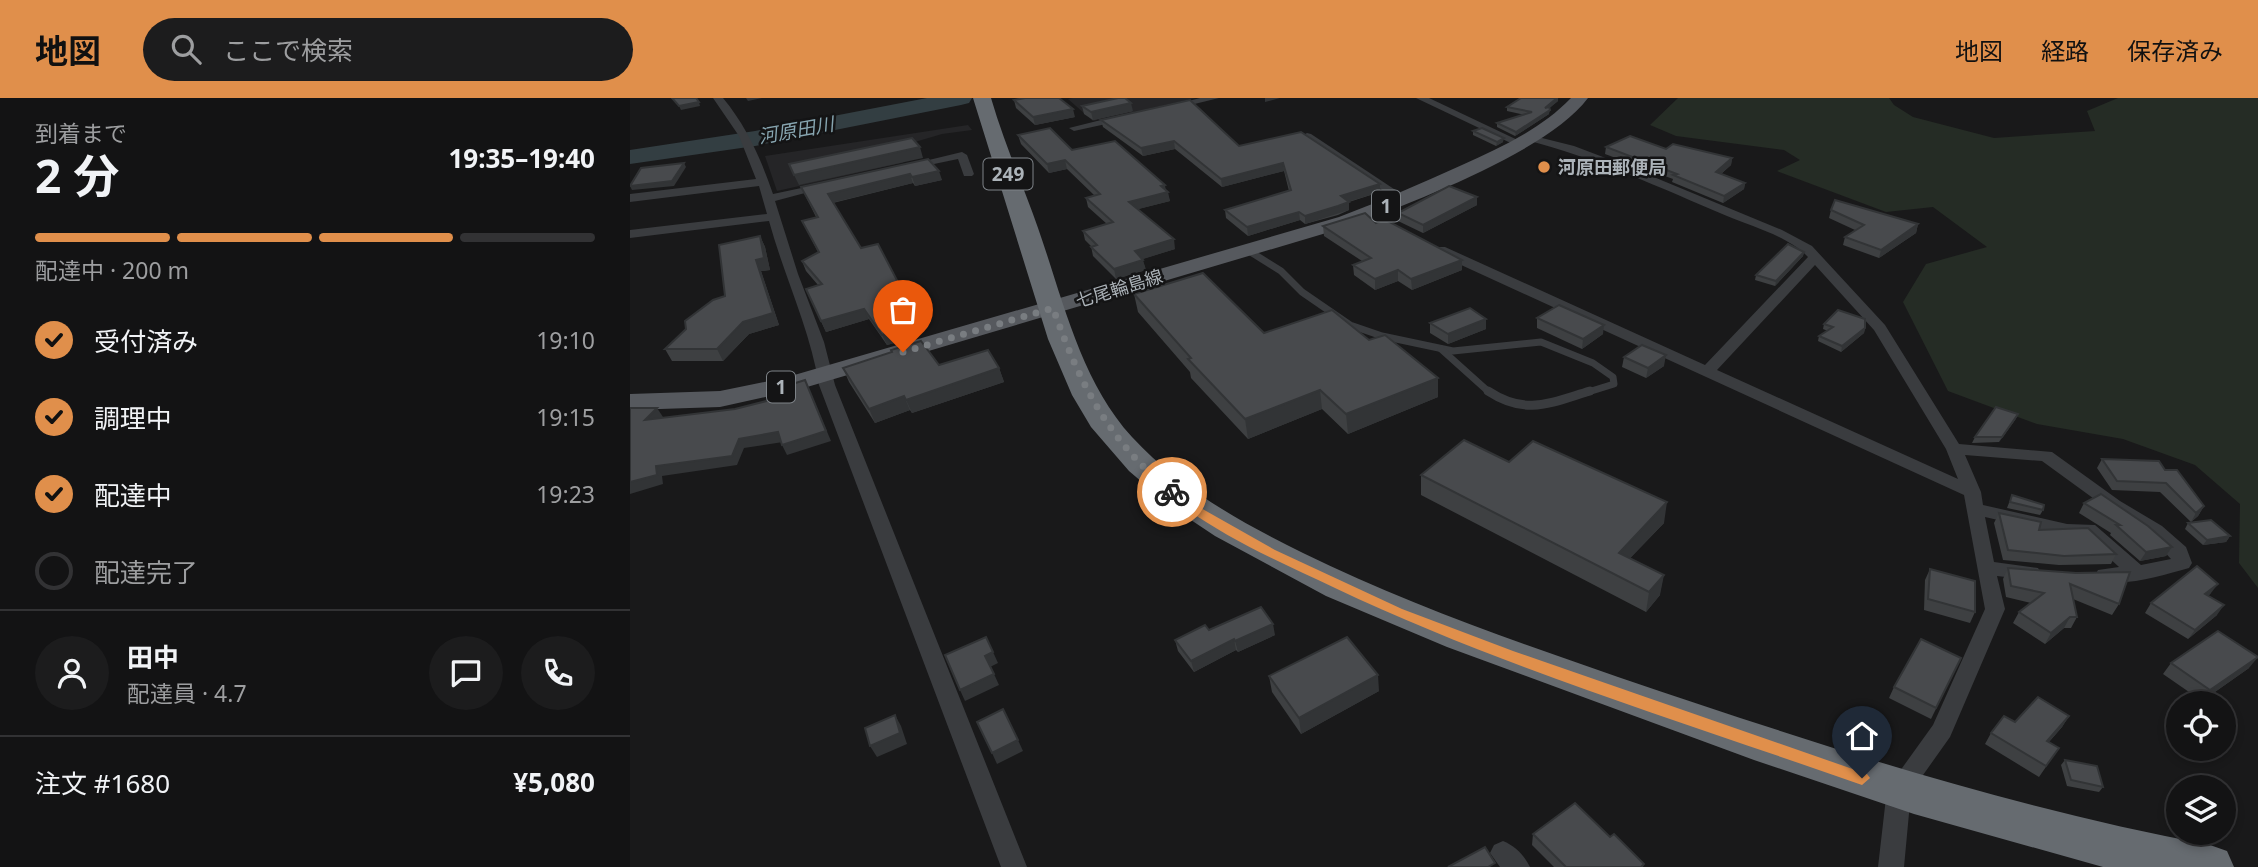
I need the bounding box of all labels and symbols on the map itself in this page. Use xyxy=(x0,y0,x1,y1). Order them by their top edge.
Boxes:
water label: 河原田川 xyxy=(756,110,838,149)
place label: 河原田郵便局 xyxy=(1558,155,1666,179)
road number: 249 xyxy=(984,158,1032,190)
marker: 河原田郵便局 xyxy=(1536,159,1552,175)
road number: 1 xyxy=(1372,190,1400,222)
street label: 七尾輪島線 xyxy=(1072,263,1166,313)
pin xyxy=(873,280,933,352)
road number: 1 xyxy=(767,372,795,402)
courier xyxy=(1137,457,1207,527)
pin xyxy=(1832,706,1892,778)

